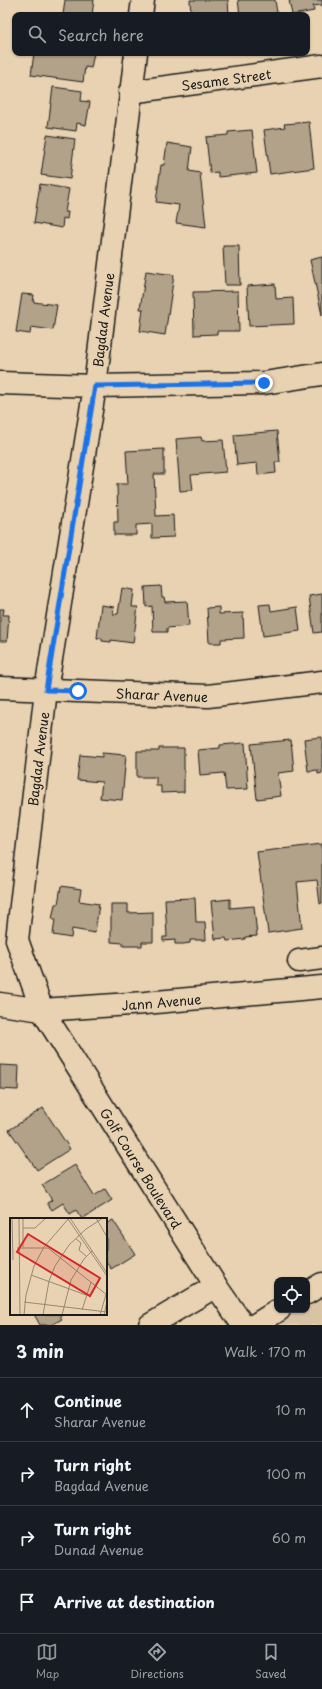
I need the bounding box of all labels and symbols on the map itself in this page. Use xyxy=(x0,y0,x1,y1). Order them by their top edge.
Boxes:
street label: Sesame Street xyxy=(180,63,272,94)
street label: Bagdad Avenue xyxy=(88,272,118,368)
route end xyxy=(255,374,273,392)
route start xyxy=(69,682,87,700)
street label: Sharar Avenue xyxy=(115,683,208,705)
street label: Bagdad Avenue xyxy=(23,711,53,807)
street label: Jann Avenue xyxy=(121,988,202,1014)
street label: Golf Course Boulevard xyxy=(96,1104,187,1232)
inset map xyxy=(10,1218,107,1315)

